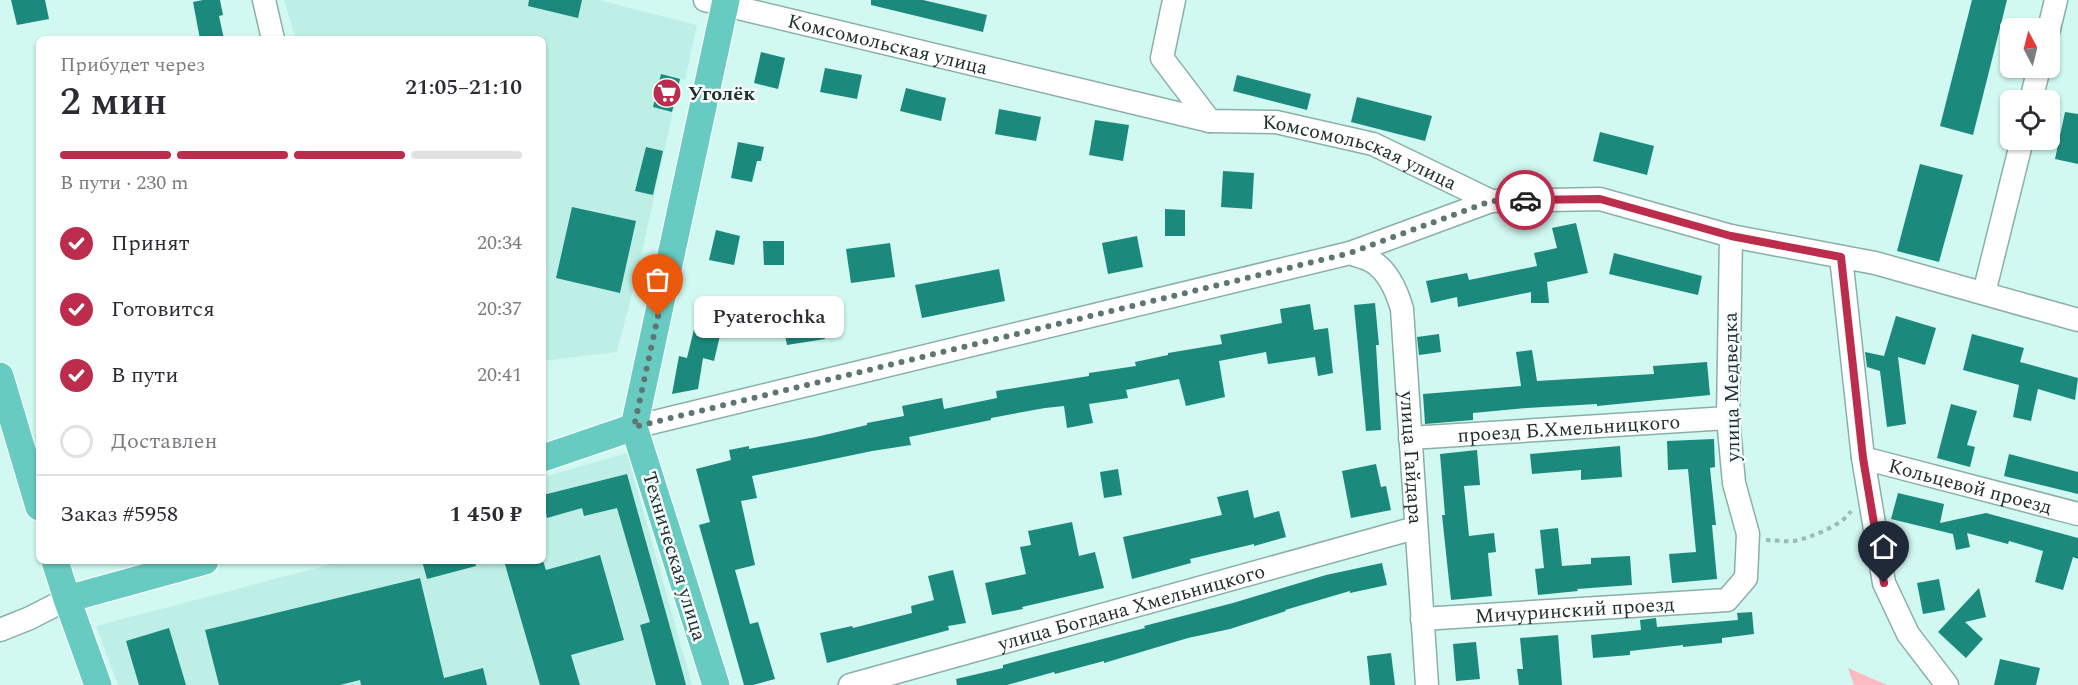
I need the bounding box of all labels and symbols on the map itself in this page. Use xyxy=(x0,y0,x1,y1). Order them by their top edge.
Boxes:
street label: Комсомольская улица xyxy=(784,6,991,83)
north arrow xyxy=(2000,18,2060,78)
supermarket icon: Уголёк xyxy=(651,77,683,109)
place label: Уголёк xyxy=(688,79,755,109)
street label: Комсомольская улица xyxy=(1262,108,1462,198)
courier xyxy=(1495,170,1555,230)
pin xyxy=(632,254,683,316)
callout: Pyaterochka xyxy=(694,295,844,337)
street label: улица Медведка xyxy=(1716,312,1748,463)
street label: улица Гайдара xyxy=(1391,389,1430,525)
street label: проезд Б.Хмельницкого xyxy=(1457,407,1681,451)
street label: Кольцевой проезд xyxy=(1885,451,2055,523)
street label: Техническая улица xyxy=(634,468,714,645)
pin xyxy=(1858,521,1909,583)
street label: улица Богдана Хмельницкого xyxy=(994,556,1269,659)
street label: Мичуринский проезд xyxy=(1474,589,1676,632)

